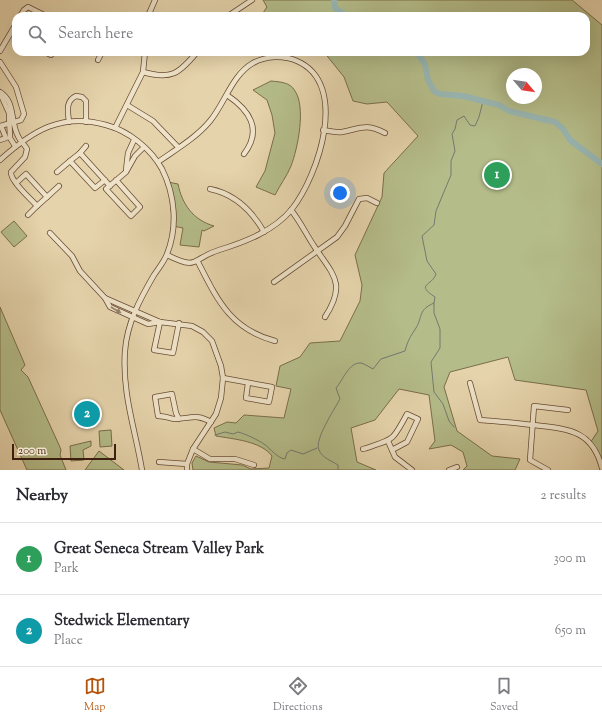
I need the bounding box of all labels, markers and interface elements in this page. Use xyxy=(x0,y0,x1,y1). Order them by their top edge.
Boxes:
search box xyxy=(12,12,590,56)
icon: search xyxy=(26,23,48,45)
text: Search here xyxy=(58,24,133,45)
north arrow xyxy=(506,68,542,104)
pin: 1 xyxy=(484,160,510,190)
your location xyxy=(330,183,350,203)
one-way arrow xyxy=(110,307,122,313)
pin: 2 xyxy=(74,399,100,429)
scale bar xyxy=(12,442,116,461)
text: 200 m xyxy=(18,443,46,459)
text: Nearby xyxy=(16,484,68,508)
text: 2 results xyxy=(541,487,586,505)
text: Great Seneca Stream Valley Park xyxy=(54,539,264,560)
text: 1 xyxy=(27,550,31,568)
text: 300 m xyxy=(554,550,586,568)
text: Park xyxy=(54,560,79,578)
text: Stedwick Elementary xyxy=(54,611,190,632)
text: 2 xyxy=(26,622,32,640)
text: 650 m xyxy=(555,622,586,640)
text: Place xyxy=(54,632,83,650)
tab: Map xyxy=(84,675,106,715)
tab: Directions xyxy=(273,675,323,715)
tab: Saved xyxy=(490,675,518,715)

